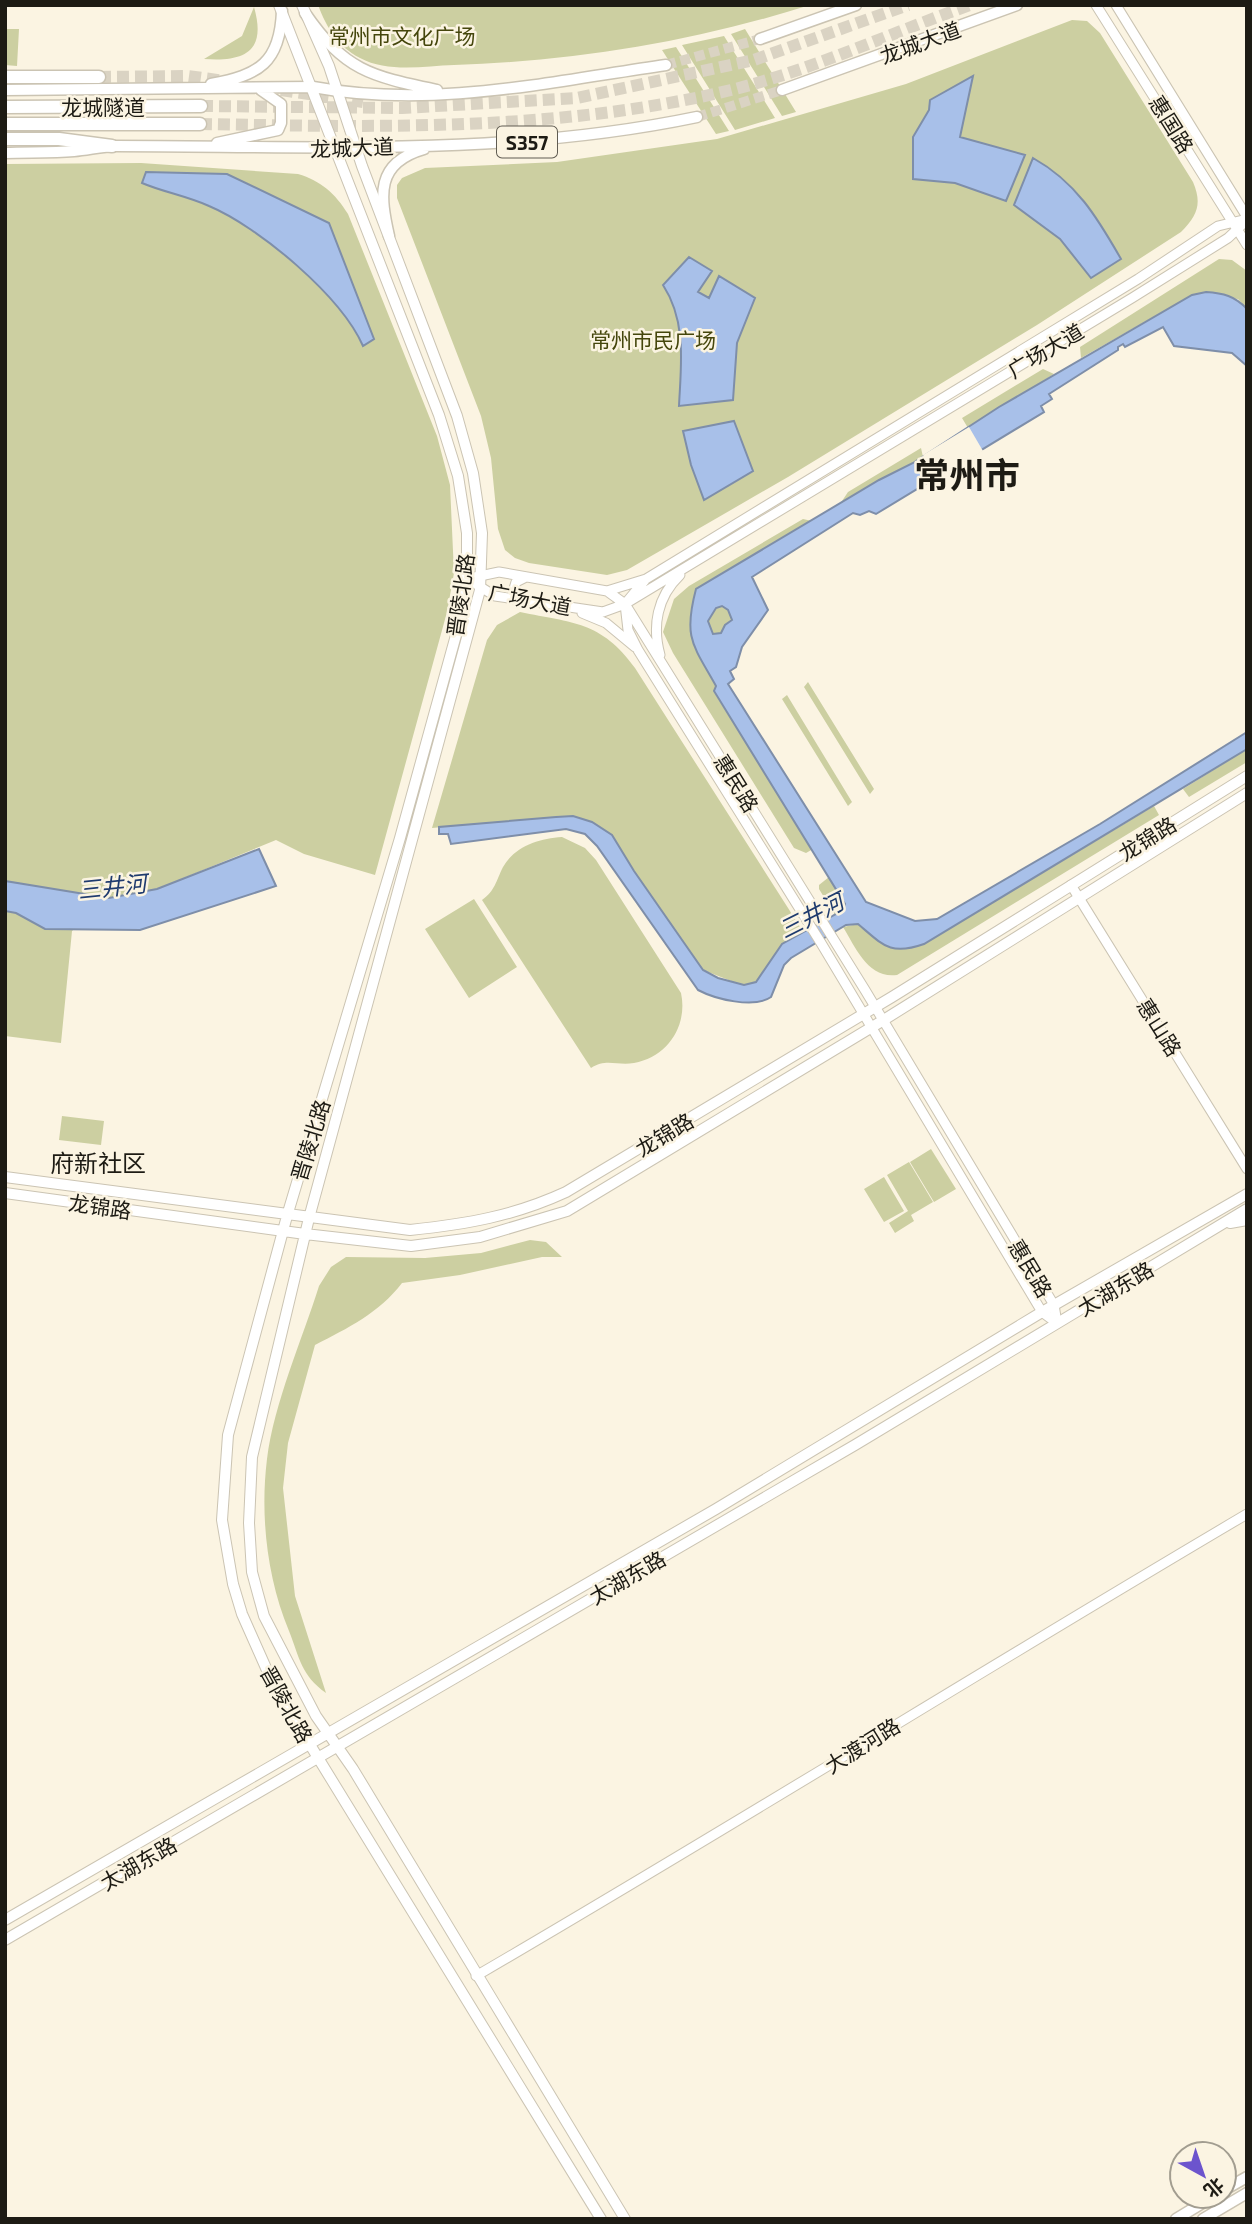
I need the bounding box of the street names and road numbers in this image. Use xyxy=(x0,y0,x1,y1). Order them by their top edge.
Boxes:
street label: 龙城大道 xyxy=(876,16,964,68)
street label: 惠国路 xyxy=(1145,91,1199,157)
street label: 龙城隧道 xyxy=(61,94,145,119)
road number: S357 xyxy=(497,126,557,158)
street label: 龙城大道 xyxy=(310,133,394,161)
street label: 广场大道 xyxy=(1003,318,1087,382)
street label: 晋陵北路 xyxy=(442,552,478,638)
street label: 广场大道 xyxy=(486,579,574,619)
street label: 惠民路 xyxy=(710,750,764,816)
street label: 龙锦路 xyxy=(1114,811,1180,865)
street label: 惠山路 xyxy=(1133,994,1187,1060)
street label: 晋陵北路 xyxy=(286,1096,334,1184)
street label: 龙锦路 xyxy=(631,1107,697,1161)
street label: 龙锦路 xyxy=(67,1189,133,1223)
street label: 惠民路 xyxy=(1004,1235,1058,1301)
street label: 太湖东路 xyxy=(1073,1256,1157,1320)
street label: 太湖东路 xyxy=(584,1545,670,1609)
street label: 晋陵北路 xyxy=(256,1661,318,1747)
street label: 大渡河路 xyxy=(820,1712,904,1778)
street label: 太湖东路 xyxy=(95,1831,181,1895)

